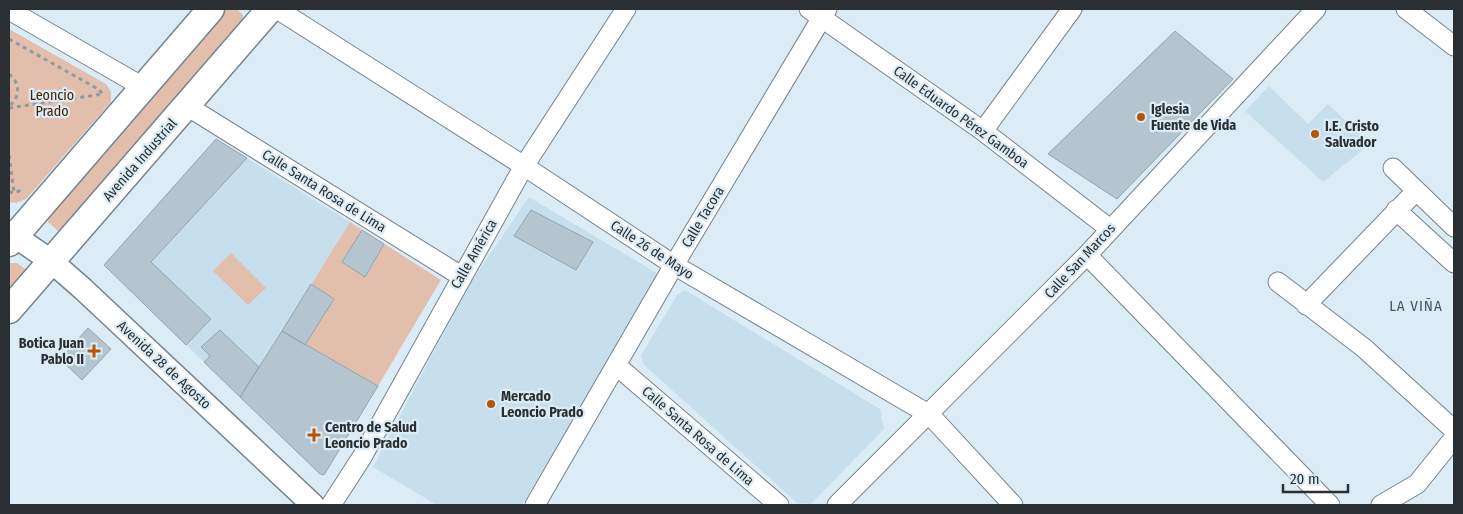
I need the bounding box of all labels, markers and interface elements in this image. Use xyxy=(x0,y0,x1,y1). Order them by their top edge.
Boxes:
street label: Calle Eduardo Pérez Gamboa xyxy=(890,62,1032,172)
park label: Leoncio Prado xyxy=(30,87,74,120)
place label: Iglesia Fuente de Vida xyxy=(1151,101,1236,134)
marker: Iglesia Fuente de Vida xyxy=(1135,111,1147,123)
street label: Avenida Industrial xyxy=(99,115,181,205)
place label: I.E. Cristo Salvador xyxy=(1325,118,1379,151)
marker: I.E. Cristo Salvador xyxy=(1309,128,1321,140)
street label: Calle Santa Rosa de Lima xyxy=(259,146,389,236)
street label: Calle Tacora xyxy=(678,183,728,251)
street label: Calle América xyxy=(447,216,501,292)
street label: Calle 26 de Mayo xyxy=(607,217,697,283)
street label: Calle San Marcos xyxy=(1041,220,1119,302)
district label: LA VIÑA xyxy=(1389,297,1443,315)
street label: Avenida 28 de Agosto xyxy=(114,317,214,413)
place label: Botica Juan Pablo II xyxy=(19,335,84,368)
marker: Botica Juan Pablo II xyxy=(88,345,100,357)
street label: Calle Santa Rosa de Lima xyxy=(638,383,758,489)
place label: Mercado Leoncio Prado xyxy=(501,388,584,421)
marker: Mercado Leoncio Prado xyxy=(485,398,497,410)
place label: Centro de Salud Leoncio Prado xyxy=(325,419,417,452)
marker: Centro de Salud Leoncio Prado xyxy=(307,428,321,442)
scale bar xyxy=(1283,462,1348,494)
text: 20 m xyxy=(1290,470,1320,488)

